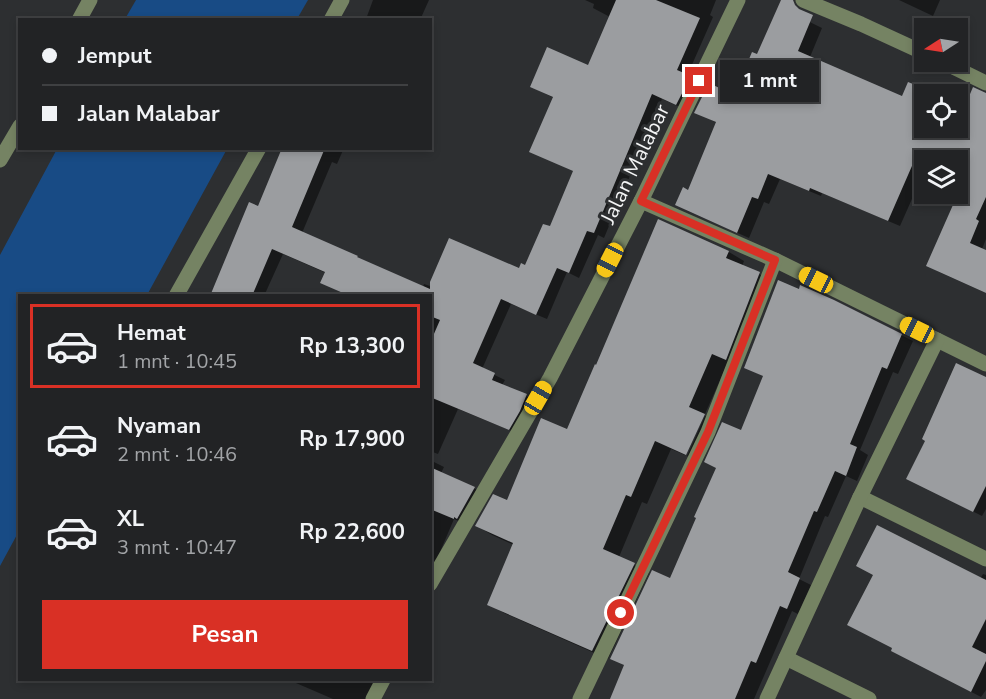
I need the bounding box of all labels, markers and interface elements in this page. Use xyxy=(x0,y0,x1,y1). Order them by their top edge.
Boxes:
north arrow xyxy=(914,18,968,72)
map controls xyxy=(914,18,968,204)
text: Jemput xyxy=(78,41,151,71)
callout: 1 mnt xyxy=(720,60,819,102)
route end xyxy=(685,67,712,94)
text: 1 mnt xyxy=(742,67,797,94)
button: locate xyxy=(914,84,968,138)
text: Jalan Malabar xyxy=(78,99,220,129)
street label: Jalan Malabar xyxy=(593,99,676,229)
button: layers xyxy=(914,150,968,204)
car xyxy=(594,240,626,280)
car xyxy=(796,264,836,296)
car xyxy=(897,314,937,346)
text: Hemat xyxy=(117,318,186,348)
icon: car xyxy=(45,319,99,373)
text: Rp 13,300 xyxy=(299,331,405,361)
text: 1 mnt · 10:45 xyxy=(117,348,237,375)
car xyxy=(521,378,555,418)
text: Nyaman xyxy=(117,411,201,441)
icon: car xyxy=(45,412,99,466)
text: Rp 17,900 xyxy=(299,424,405,454)
text: 2 mnt · 10:46 xyxy=(117,441,237,468)
text: XL xyxy=(117,504,144,534)
icon: car xyxy=(45,505,99,559)
text: Rp 22,600 xyxy=(299,517,405,547)
text: 3 mnt · 10:47 xyxy=(117,534,237,561)
route start xyxy=(607,599,634,626)
button: Pesan xyxy=(42,600,408,669)

